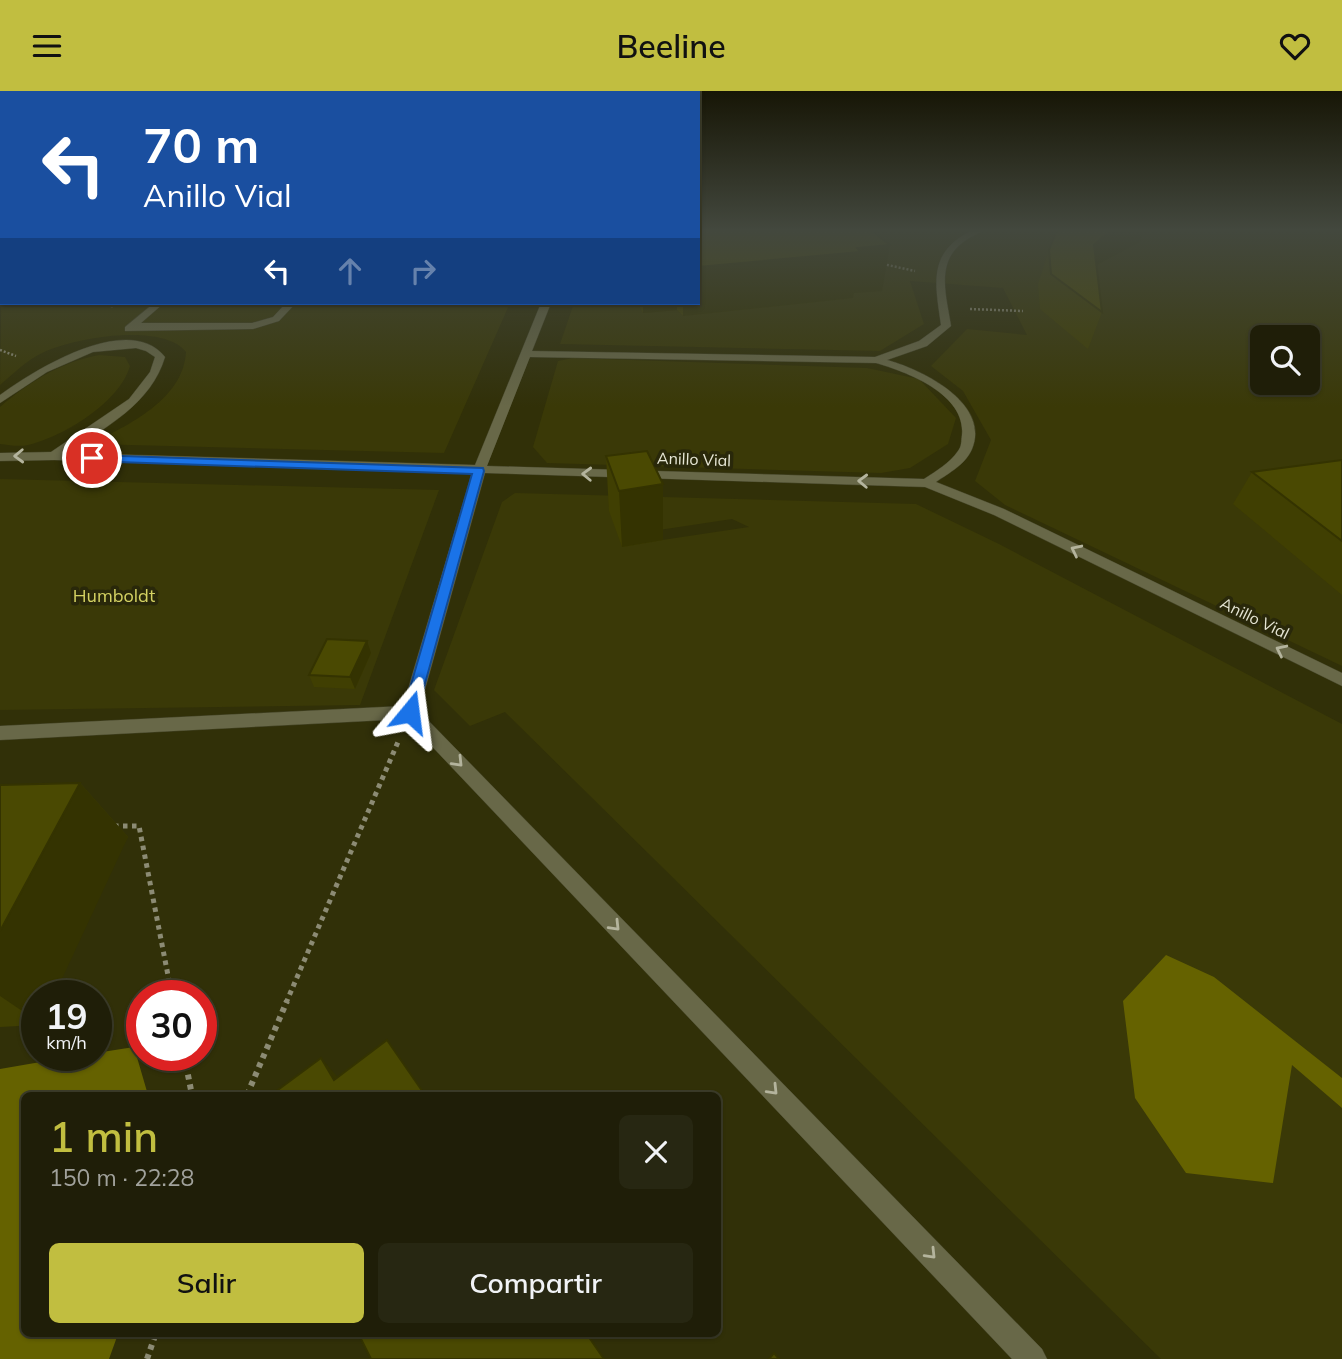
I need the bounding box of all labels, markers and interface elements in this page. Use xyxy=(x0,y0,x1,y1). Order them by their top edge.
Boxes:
text: Beeline xyxy=(616,26,726,66)
icon: menu xyxy=(28,27,66,65)
icon: heart xyxy=(1276,27,1314,65)
text: 70 m xyxy=(143,114,259,175)
icon: left xyxy=(28,119,119,210)
text: Anillo Vial xyxy=(143,175,292,215)
icon: left xyxy=(258,252,296,290)
icon: ahead xyxy=(331,252,369,290)
icon: right xyxy=(404,252,442,290)
map controls xyxy=(1250,325,1320,395)
button: search xyxy=(1250,325,1320,395)
pin xyxy=(62,428,122,488)
icon: arrive xyxy=(73,439,111,477)
street label: Anillo Vial xyxy=(657,448,731,470)
one-way arrow xyxy=(13,449,24,464)
one-way arrow xyxy=(581,466,592,481)
one-way arrow xyxy=(857,474,868,489)
one-way arrow xyxy=(1071,544,1083,558)
park label: Humboldt xyxy=(73,584,155,607)
street label: Anillo Vial xyxy=(1217,593,1293,643)
one-way arrow xyxy=(1276,644,1288,658)
position arrow xyxy=(373,675,447,749)
one-way arrow xyxy=(449,753,462,766)
one-way arrow xyxy=(607,917,620,930)
speed limit sign: 30 xyxy=(126,980,217,1071)
text: 19 xyxy=(45,994,88,1038)
text: km/h xyxy=(46,1031,87,1054)
one-way arrow xyxy=(765,1081,777,1094)
text: 1 min xyxy=(49,1110,158,1163)
button: close xyxy=(619,1115,693,1189)
text: 150 m · 22:28 xyxy=(49,1163,194,1192)
button: Salir xyxy=(49,1243,364,1323)
button: Compartir xyxy=(378,1243,693,1323)
one-way arrow xyxy=(922,1245,935,1258)

